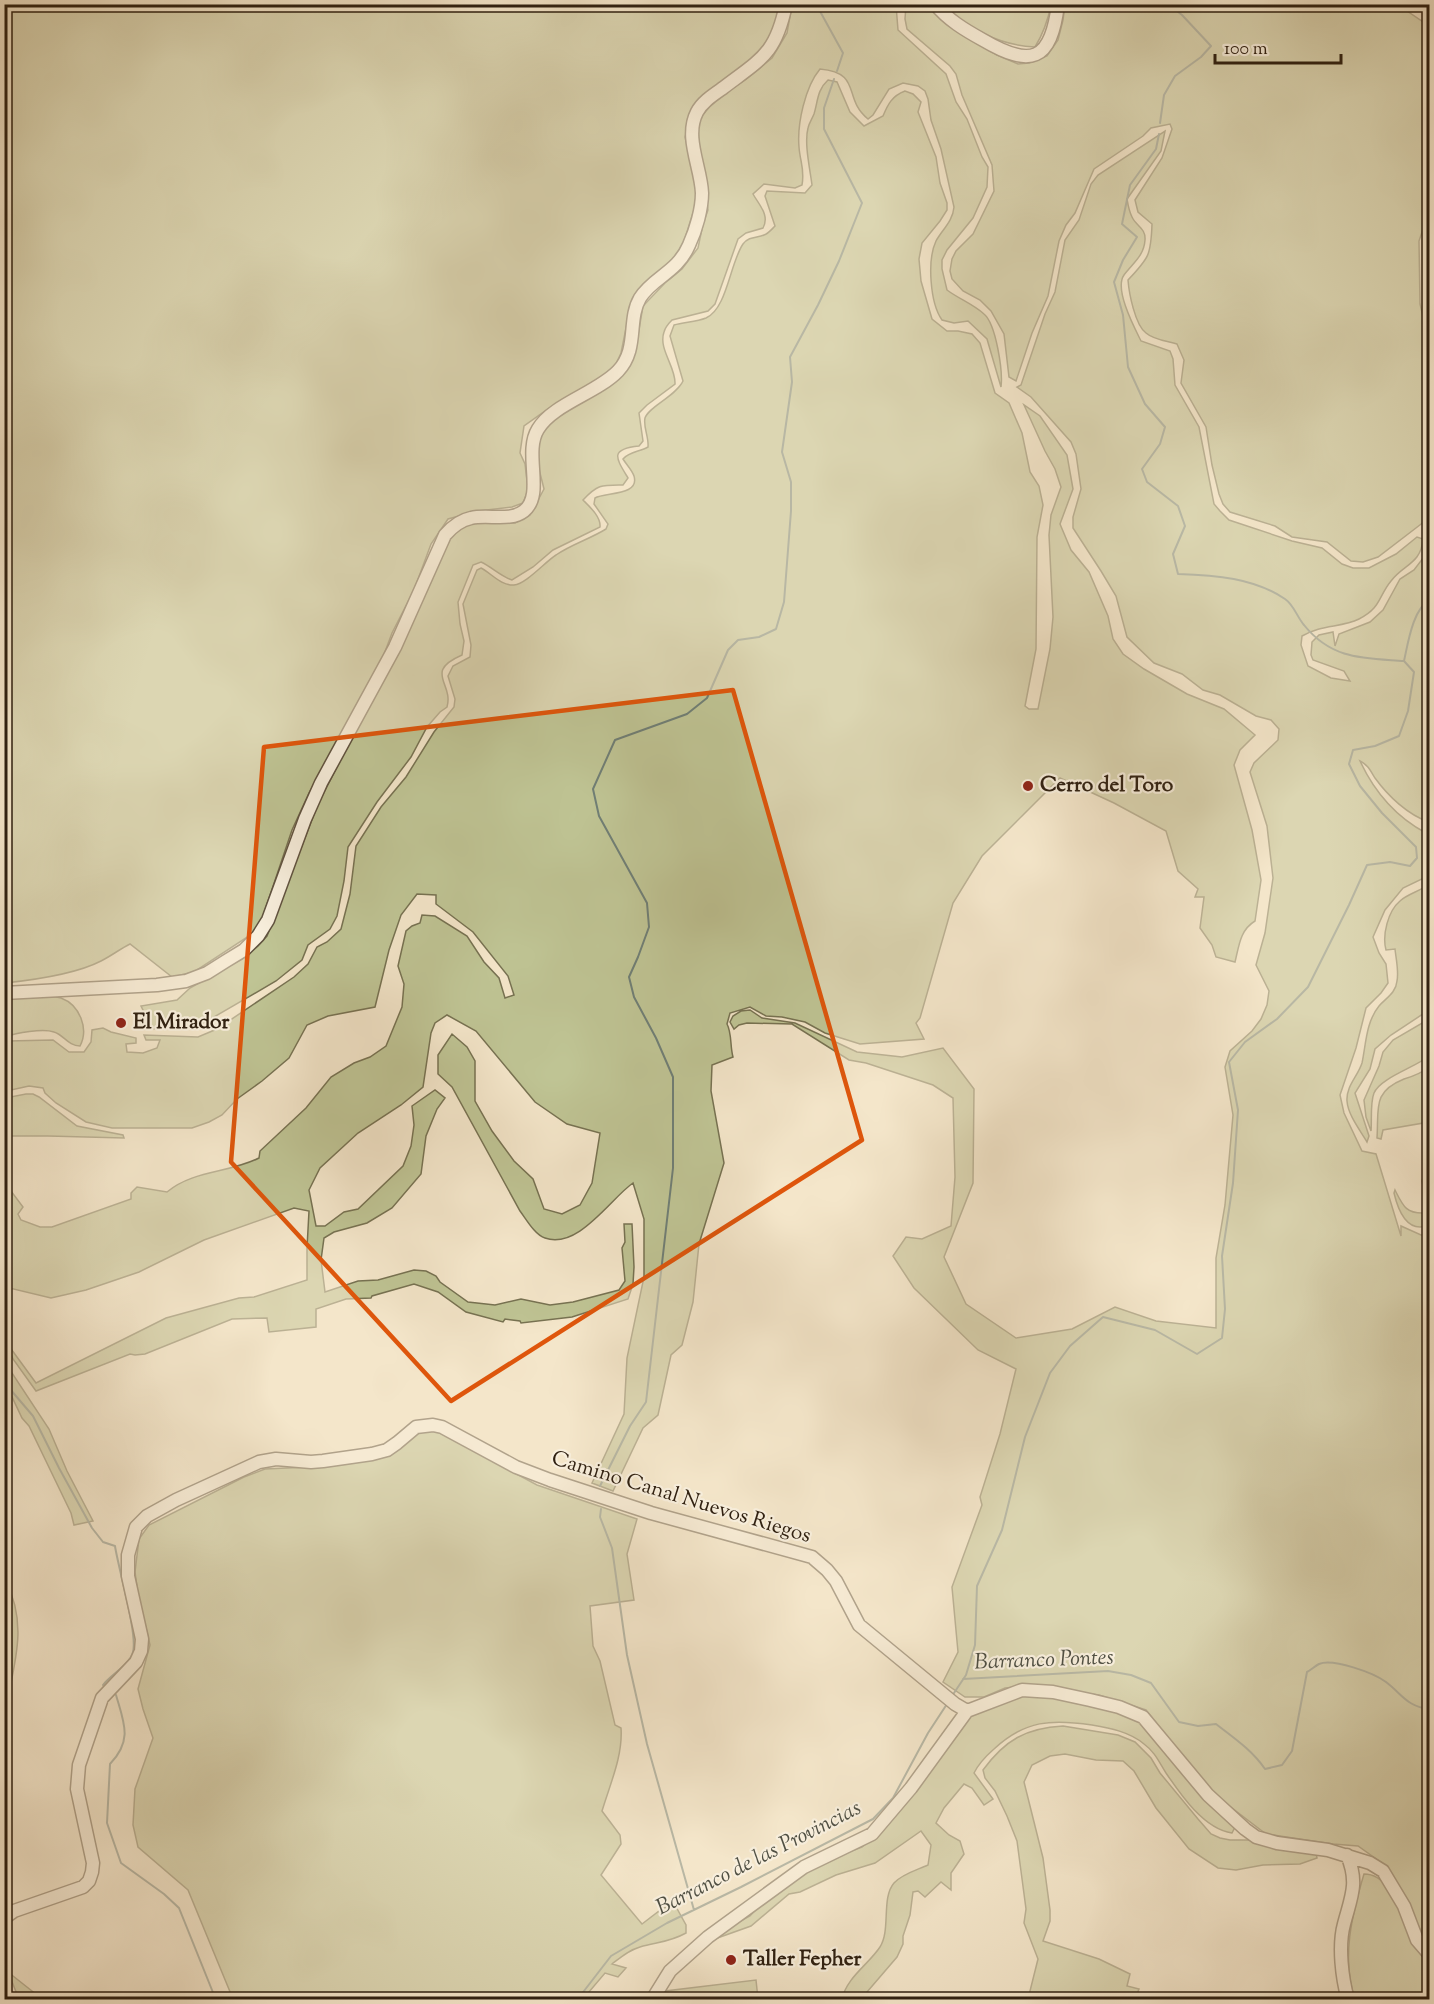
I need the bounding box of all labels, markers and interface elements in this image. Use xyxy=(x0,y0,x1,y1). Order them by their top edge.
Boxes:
scale bar xyxy=(1215,27,1341,65)
text: 100 m xyxy=(1224,37,1268,63)
place label: Cerro del Toro xyxy=(1040,771,1174,801)
marker: Cerro del Toro xyxy=(1021,779,1035,793)
place label: El Mirador xyxy=(133,1008,230,1038)
marker: El Mirador xyxy=(114,1016,128,1030)
street label: Camino Canal Nuevos Riegos xyxy=(548,1444,814,1552)
water label: Barranco Pontes xyxy=(974,1643,1114,1679)
water label: Barranco de las Provincias xyxy=(651,1793,867,1925)
place label: Taller Fepher xyxy=(743,1945,862,1975)
marker: Taller Fepher xyxy=(724,1953,738,1967)

